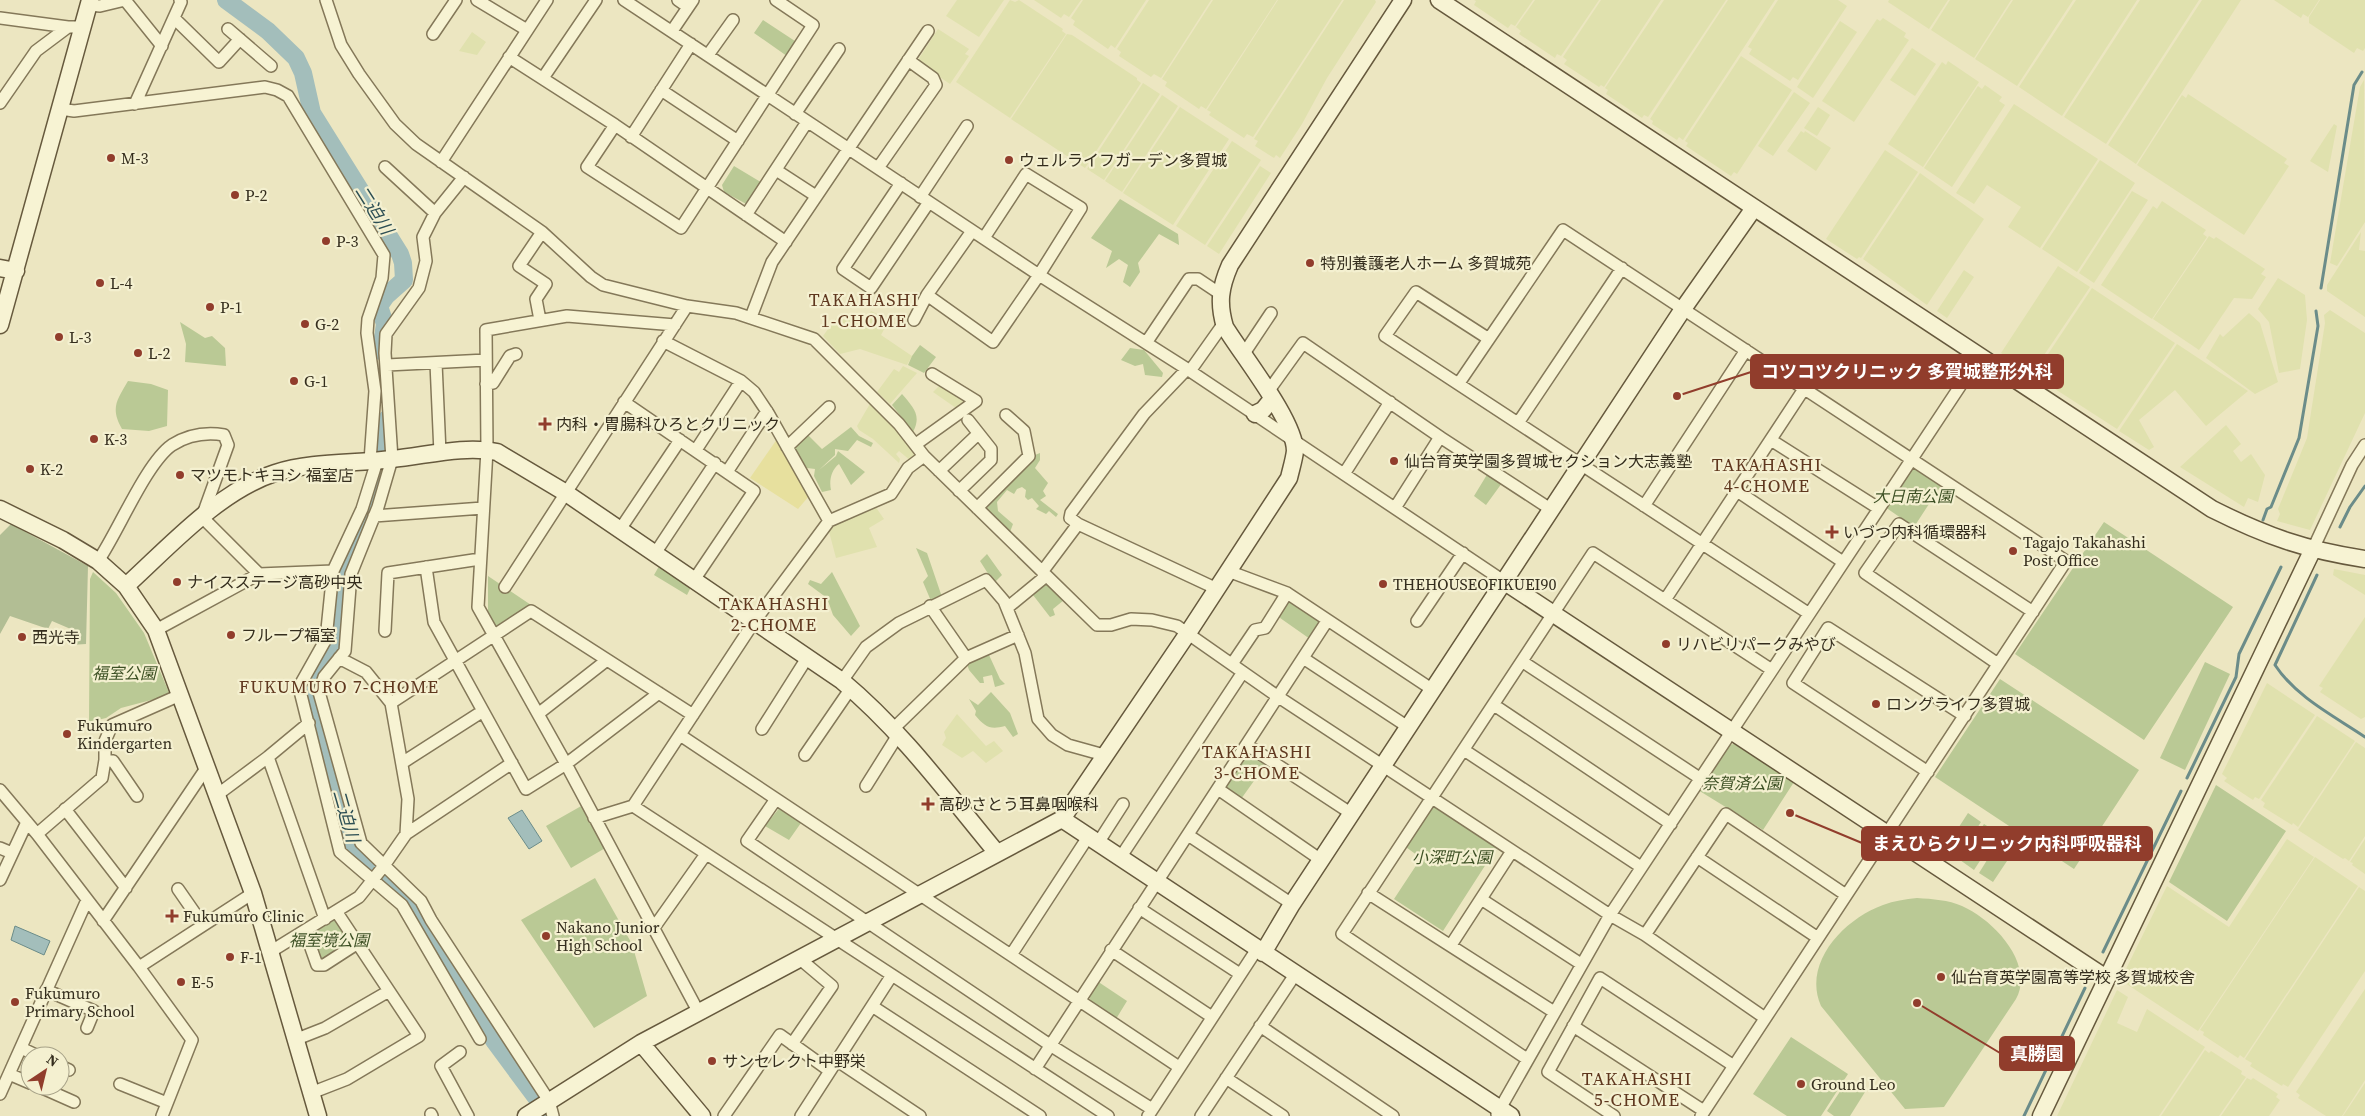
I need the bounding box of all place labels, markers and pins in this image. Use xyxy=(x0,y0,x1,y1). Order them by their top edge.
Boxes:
place label: M-3 xyxy=(121,147,148,169)
place label: ウェルライフガーデン多賀城 xyxy=(1019,149,1227,171)
marker: M-3 xyxy=(105,152,117,164)
marker: ウェルライフガーデン多賀城 xyxy=(1003,154,1015,166)
place label: P-2 xyxy=(245,184,267,206)
marker: P-2 xyxy=(229,189,241,201)
place label: P-3 xyxy=(336,230,358,252)
marker: P-3 xyxy=(320,235,332,247)
place label: 特別養護老人ホーム 多賀城苑 xyxy=(1320,252,1531,274)
marker: 特別養護老人ホーム 多賀城苑 xyxy=(1304,257,1316,269)
place label: L-4 xyxy=(110,272,133,294)
marker: L-4 xyxy=(94,277,106,289)
place label: P-1 xyxy=(220,296,242,318)
marker: P-1 xyxy=(204,301,216,313)
place label: G-2 xyxy=(315,313,339,335)
marker: G-2 xyxy=(299,318,311,330)
place label: L-3 xyxy=(69,326,92,348)
marker: L-3 xyxy=(53,331,65,343)
place label: L-2 xyxy=(148,342,171,364)
marker: L-2 xyxy=(132,347,144,359)
callout: コツコツクリニック 多賀城整形外科 xyxy=(1751,355,2063,388)
place label: G-1 xyxy=(304,370,328,392)
marker: G-1 xyxy=(288,375,300,387)
place label: 内科・胃腸科ひろとクリニック xyxy=(556,413,780,435)
marker: 内科・胃腸科ひろとクリニック xyxy=(538,417,552,431)
place label: K-3 xyxy=(104,428,127,450)
marker: K-3 xyxy=(88,433,100,445)
place label: 仙台育英学園多賀城セクション大志義塾 xyxy=(1404,450,1692,472)
marker: 仙台育英学園多賀城セクション大志義塾 xyxy=(1388,455,1400,467)
place label: K-2 xyxy=(40,458,63,480)
marker: K-2 xyxy=(24,463,36,475)
place label: マツモトキヨシ 福室店 xyxy=(190,464,354,486)
marker: マツモトキヨシ 福室店 xyxy=(174,469,186,481)
place label: いづつ内科循環器科 xyxy=(1843,521,1987,543)
marker: いづつ内科循環器科 xyxy=(1825,525,1839,539)
place label: Tagajo Takahashi Post Office xyxy=(2023,531,2146,571)
marker: Tagajo Takahashi Post Office xyxy=(2007,545,2019,557)
place label: ナイスステージ高砂中央 xyxy=(187,571,362,593)
place label: THEHOUSEOFIKUEI90 xyxy=(1393,573,1557,595)
marker: ナイスステージ高砂中央 xyxy=(171,576,183,588)
marker: THEHOUSEOFIKUEI90 xyxy=(1377,578,1389,590)
place label: フループ福室 xyxy=(241,624,336,646)
place label: 西光寺 xyxy=(32,626,80,648)
marker: フループ福室 xyxy=(225,629,237,641)
marker: 西光寺 xyxy=(16,631,28,643)
place label: リハビリパークみやび xyxy=(1676,633,1836,655)
marker: リハビリパークみやび xyxy=(1660,638,1672,650)
place label: ロングライフ多賀城 xyxy=(1886,693,2030,715)
marker: ロングライフ多賀城 xyxy=(1870,698,1882,710)
place label: Fukumuro Kindergarten xyxy=(77,714,172,754)
marker: Fukumuro Kindergarten xyxy=(61,728,73,740)
place label: 高砂さとう耳鼻咽喉科 xyxy=(939,793,1099,815)
marker: 高砂さとう耳鼻咽喉科 xyxy=(921,797,935,811)
callout: まえひらクリニック内科呼吸器科 xyxy=(1862,827,2152,860)
place label: Fukumuro Clinic xyxy=(183,905,304,927)
marker: Fukumuro Clinic xyxy=(165,909,179,923)
place label: Nakano Junior High School xyxy=(556,916,660,956)
marker: Nakano Junior High School xyxy=(540,930,552,942)
place label: F-1 xyxy=(240,946,262,968)
marker: F-1 xyxy=(224,951,236,963)
place label: 仙台育英学園高等学校 多賀城校舎 xyxy=(1951,966,2195,988)
place label: E-5 xyxy=(191,971,214,993)
marker: 仙台育英学園高等学校 多賀城校舎 xyxy=(1935,971,1947,983)
marker: E-5 xyxy=(175,976,187,988)
place label: Fukumuro Primary School xyxy=(25,982,135,1022)
marker: Fukumuro Primary School xyxy=(9,996,21,1008)
callout: 真勝園 xyxy=(2000,1037,2074,1070)
place label: サンセレクト中野栄 xyxy=(722,1050,866,1072)
marker: サンセレクト中野栄 xyxy=(706,1055,718,1067)
place label: Ground Leo xyxy=(1811,1073,1896,1095)
marker: Ground Leo xyxy=(1795,1078,1807,1090)

